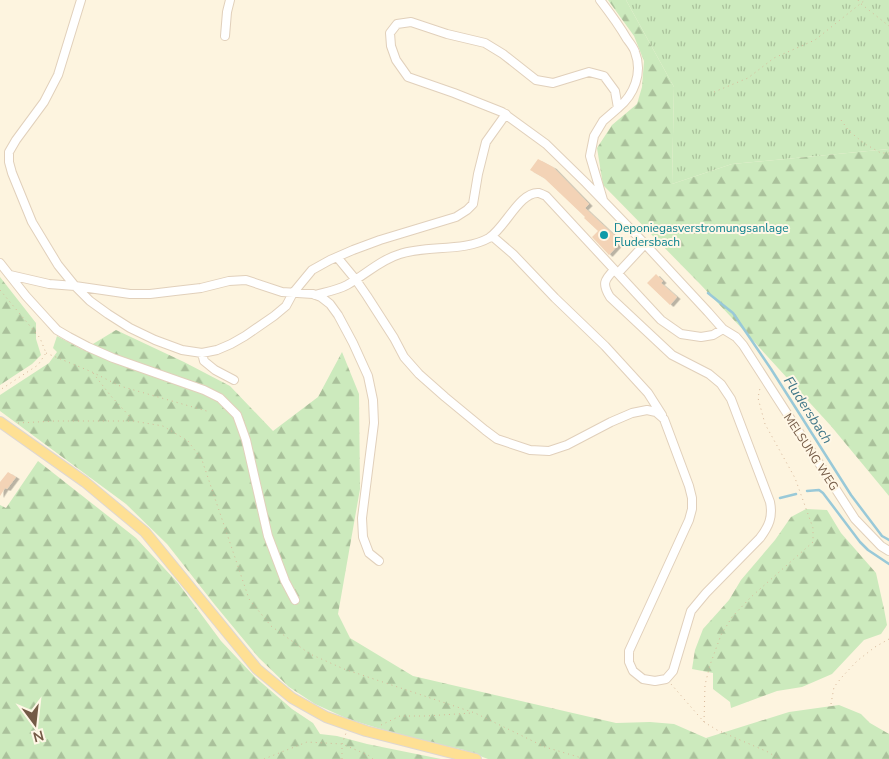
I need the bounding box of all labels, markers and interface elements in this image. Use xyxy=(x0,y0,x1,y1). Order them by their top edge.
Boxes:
place label: Deponiegasverstromungsanlage Fludersbach xyxy=(614,220,789,250)
marker: Deponiegasverstromungsanlage Fludersbach xyxy=(598,229,610,241)
water label: Fludersbach xyxy=(779,373,837,447)
street label: MELSUNG WEG xyxy=(780,410,842,494)
north arrow xyxy=(10,699,60,749)
text: N xyxy=(31,726,46,747)

